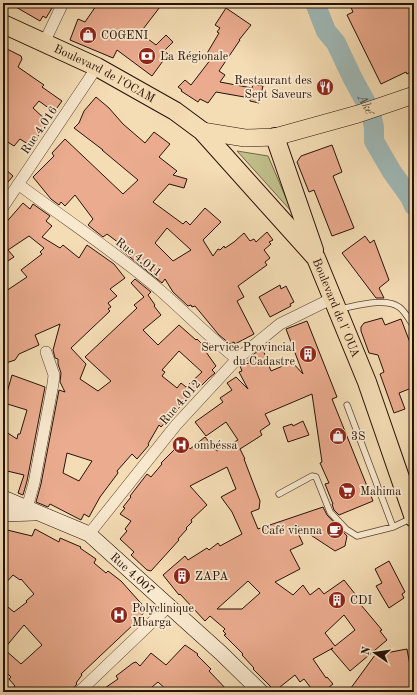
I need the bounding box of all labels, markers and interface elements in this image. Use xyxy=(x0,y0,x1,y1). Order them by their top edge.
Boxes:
shop icon: COGENI xyxy=(78,25,98,45)
place label: COGENI xyxy=(101,30,149,42)
street label: Boulevard de l'OCAM xyxy=(52,43,157,105)
bank icon: La Régionale xyxy=(137,46,157,66)
place label: La Régionale xyxy=(160,51,229,63)
place label: Restaurant des Sept Saveurs xyxy=(234,75,312,101)
restaurant icon: Restaurant des Sept Saveurs xyxy=(315,77,335,97)
water label: Aké xyxy=(354,91,376,117)
street label: Rue 4.016 xyxy=(19,104,60,157)
street label: Rue 4.011 xyxy=(113,236,164,279)
street label: Boulevard de l' OUA xyxy=(310,257,361,359)
place label: Service Provincial du Cadastre xyxy=(201,342,295,368)
building icon: Service Provincial du Cadastre xyxy=(298,344,318,364)
street label: Rue 4.012 xyxy=(158,378,203,427)
shop icon: 3S xyxy=(328,426,348,446)
place label: 3S xyxy=(351,431,365,443)
hospital icon: ombéssa xyxy=(171,435,191,455)
place label: ombéssa xyxy=(194,440,238,452)
supermarket icon: Mahima xyxy=(337,481,357,501)
place label: Mahima xyxy=(360,486,401,498)
cafe icon: Café vienna xyxy=(325,520,345,540)
place label: Café vienna xyxy=(261,525,322,537)
street label: Rue 4.007 xyxy=(107,551,156,597)
building icon: ZAPA xyxy=(172,566,192,586)
place label: ZAPA xyxy=(195,571,228,583)
building icon: CDI xyxy=(327,590,347,610)
place label: CDI xyxy=(350,595,372,607)
place label: Polyclinique Mbarga xyxy=(132,603,194,629)
hospital icon: Polyclinique Mbarga xyxy=(109,605,129,625)
north arrow xyxy=(355,633,395,673)
text: N xyxy=(360,645,373,656)

